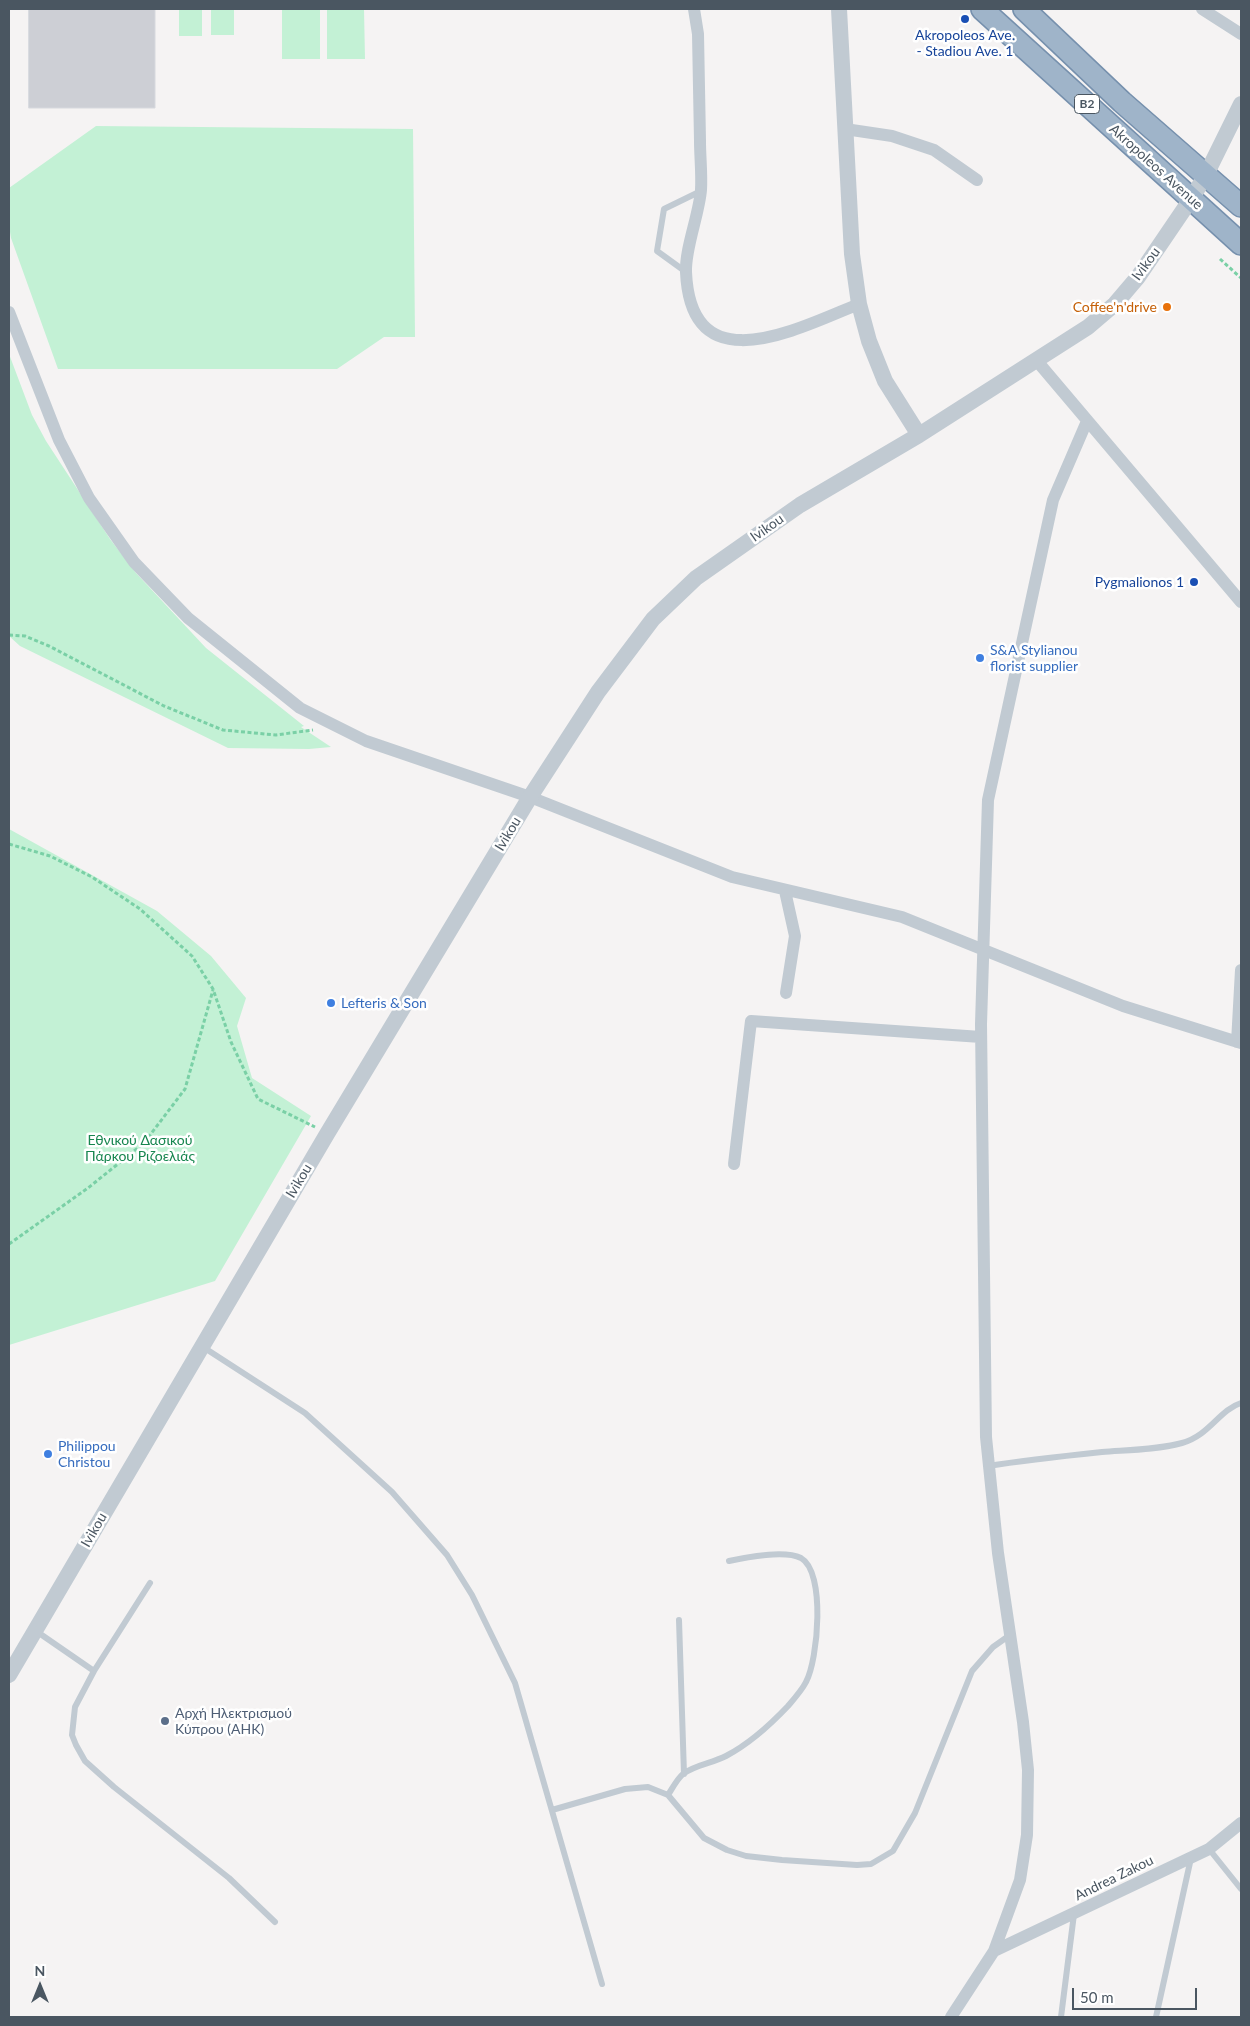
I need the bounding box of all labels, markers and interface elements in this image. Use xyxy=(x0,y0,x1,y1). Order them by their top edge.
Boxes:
marker: Akropoleos Ave. - Stadiou Ave. 1 xyxy=(959,13,971,25)
place label: Akropoleos Ave. - Stadiou Ave. 1 xyxy=(915,27,1015,59)
road number: B2 xyxy=(1074,95,1100,114)
street label: Akropoleos Avenue xyxy=(1106,121,1206,213)
street label: Ivikou xyxy=(1128,244,1164,284)
place label: Coffee'n'drive xyxy=(1073,299,1157,315)
marker: Coffee'n'drive xyxy=(1161,301,1173,313)
street label: Ivikou xyxy=(747,511,787,545)
place label: Pygmalionos 1 xyxy=(1095,574,1184,590)
marker: Pygmalionos 1 xyxy=(1188,576,1200,588)
place label: S&A Stylianou florist supplier xyxy=(990,642,1078,674)
marker: S&A Stylianou florist supplier xyxy=(974,652,986,664)
street label: Ivikou xyxy=(491,814,525,854)
place label: Lefteris & Son xyxy=(341,995,427,1011)
marker: Lefteris & Son xyxy=(325,997,337,1009)
park label: Εθνικού Δασικού Πάρκου Ριζοελιάς xyxy=(85,1132,195,1164)
street label: Ivikou xyxy=(282,1161,316,1201)
place label: Philippou Christou xyxy=(58,1438,116,1470)
marker: Philippou Christou xyxy=(42,1448,54,1460)
street label: Ivikou xyxy=(78,1510,110,1550)
place label: Αρχή Ηλεκτρισμού Κύπρου (ΑΗΚ) xyxy=(175,1705,292,1738)
marker: Αρχή Ηλεκτρισμού Κύπρου (ΑΗΚ) xyxy=(159,1715,171,1727)
street label: Andrea Zakou xyxy=(1072,1852,1156,1904)
north arrow xyxy=(15,1961,65,2011)
text: N xyxy=(35,1962,45,1979)
scale bar xyxy=(1075,1978,1200,2010)
text: 50 m xyxy=(1080,1988,1114,2006)

